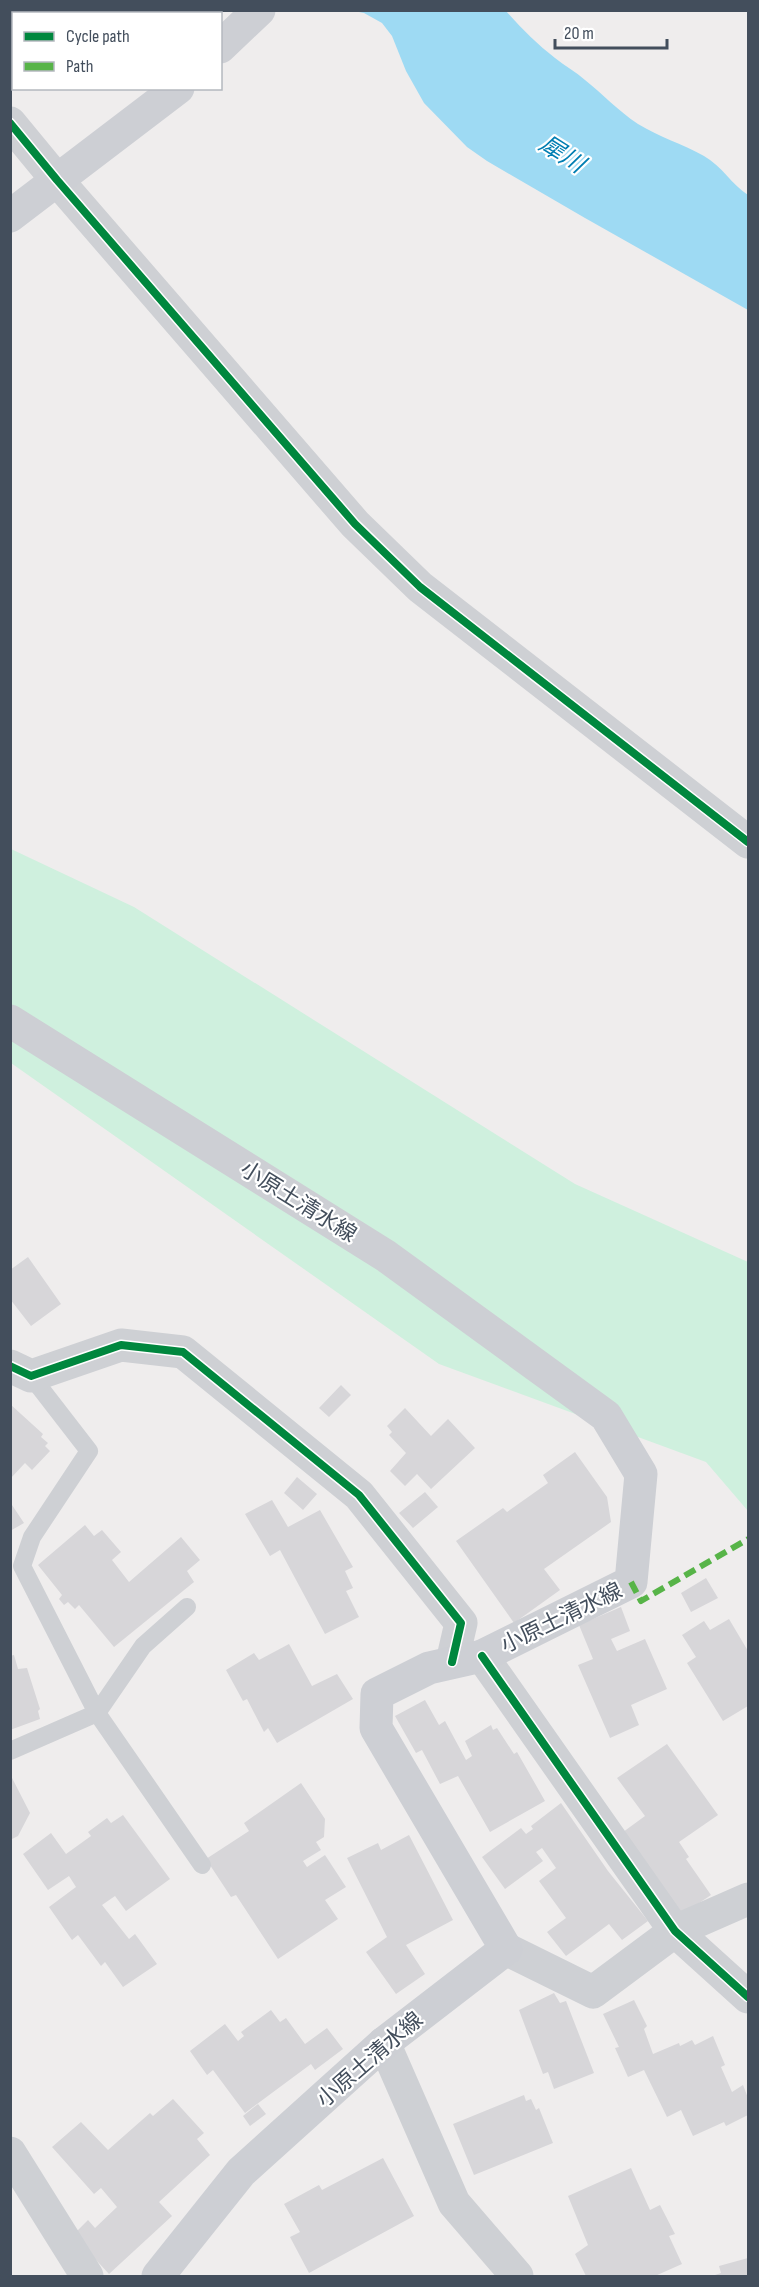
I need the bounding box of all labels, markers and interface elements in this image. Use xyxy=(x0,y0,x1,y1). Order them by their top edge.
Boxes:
legend xyxy=(12,12,222,90)
scale bar xyxy=(555,12,668,50)
text: 20 m xyxy=(564,23,594,44)
text: Cycle path xyxy=(66,26,130,47)
text: Path xyxy=(66,56,94,77)
water label: 犀川 xyxy=(534,129,592,181)
street label: 小原土清水線 xyxy=(235,1156,361,1249)
street label: 小原土清水線 xyxy=(496,1577,627,1659)
street label: 小原土清水線 xyxy=(311,2007,429,2114)

